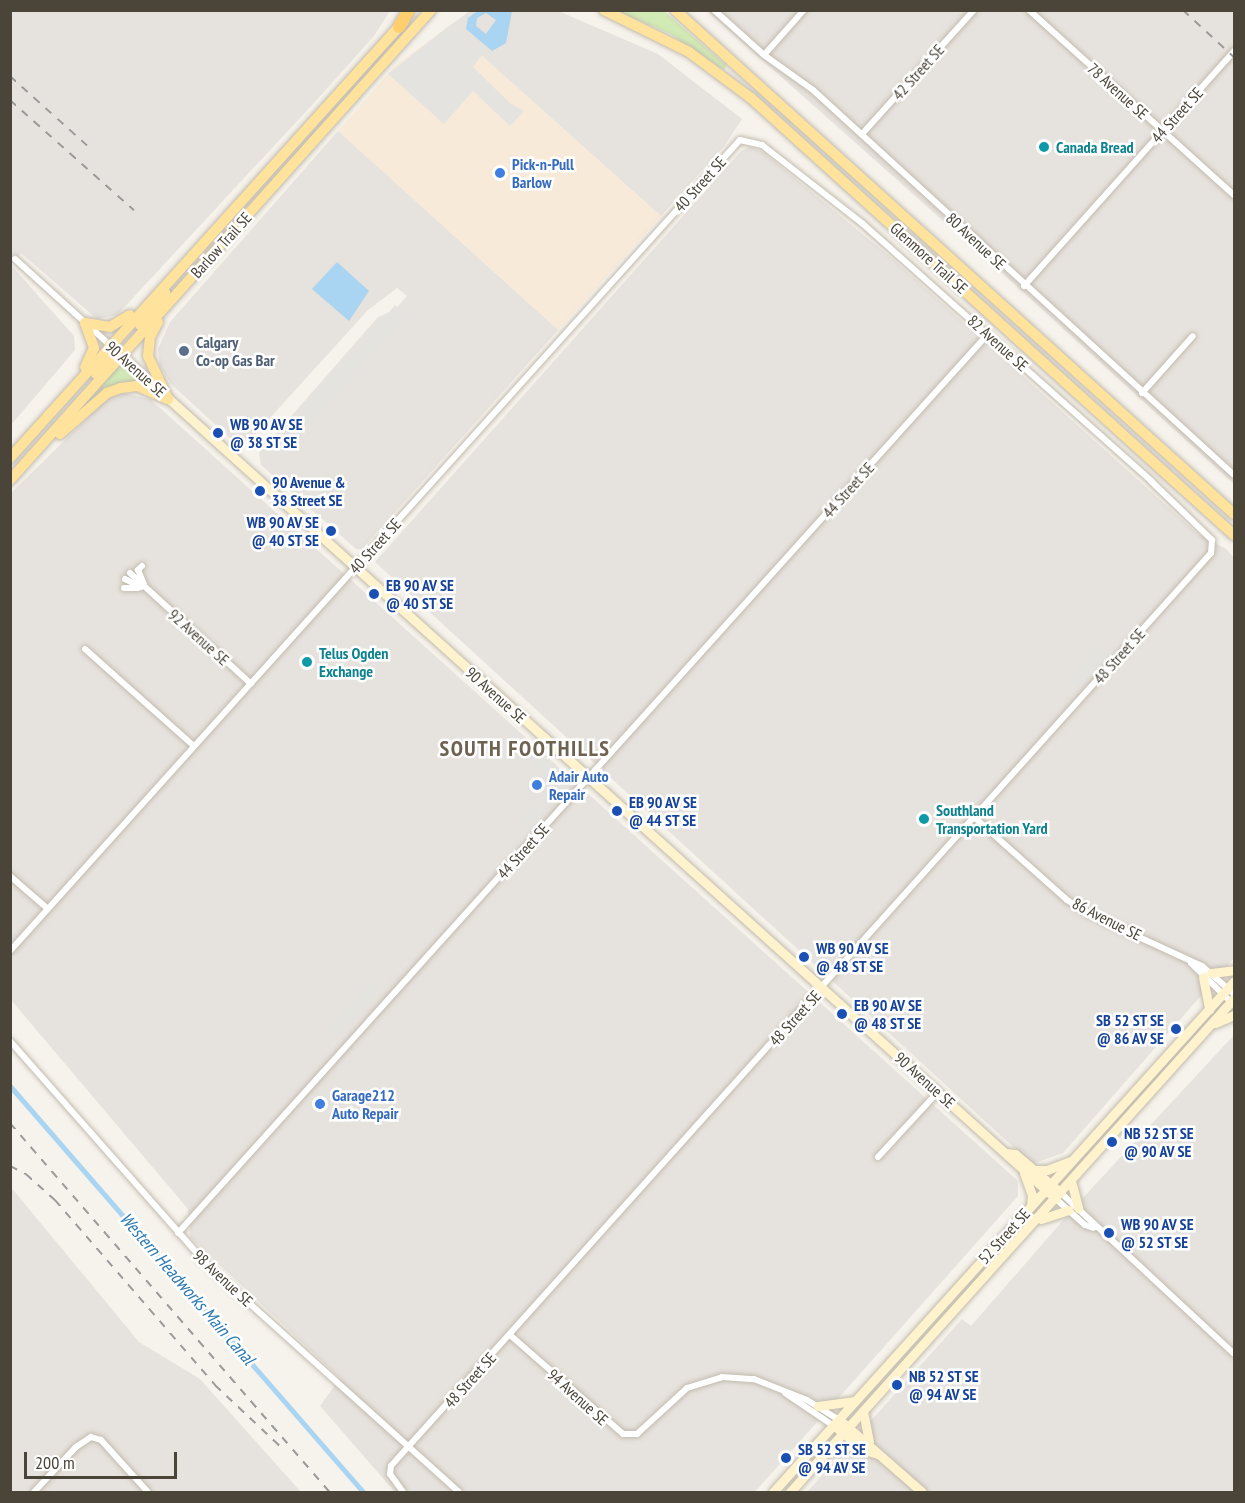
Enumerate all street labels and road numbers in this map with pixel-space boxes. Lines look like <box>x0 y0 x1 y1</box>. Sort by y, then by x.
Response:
street label: 42 Street SE <box>888 40 948 104</box>
street label: 78 Avenue SE <box>1084 59 1152 123</box>
street label: 44 Street SE <box>1147 83 1207 147</box>
street label: 40 Street SE <box>670 152 730 216</box>
street label: Barlow Trail SE <box>186 208 256 282</box>
street label: 80 Avenue SE <box>942 208 1010 274</box>
street label: Glenmore Trail SE <box>886 218 972 298</box>
street label: 82 Avenue SE <box>964 311 1032 375</box>
street label: 90 Avenue SE <box>102 337 170 401</box>
street label: 44 Street SE <box>818 458 878 522</box>
street label: 40 Street SE <box>345 514 405 578</box>
street label: 92 Avenue SE <box>165 605 233 669</box>
street label: 48 Street SE <box>1089 624 1149 688</box>
street label: 90 Avenue SE <box>462 663 530 727</box>
street label: 44 Street SE <box>493 819 553 883</box>
street label: 86 Avenue SE <box>1069 893 1145 945</box>
street label: 48 Street SE <box>765 986 825 1050</box>
street label: 90 Avenue SE <box>891 1048 959 1112</box>
street label: 52 Street SE <box>974 1204 1034 1268</box>
street label: 98 Avenue SE <box>189 1245 257 1311</box>
street label: 48 Street SE <box>440 1348 500 1412</box>
street label: 94 Avenue SE <box>544 1365 612 1429</box>

